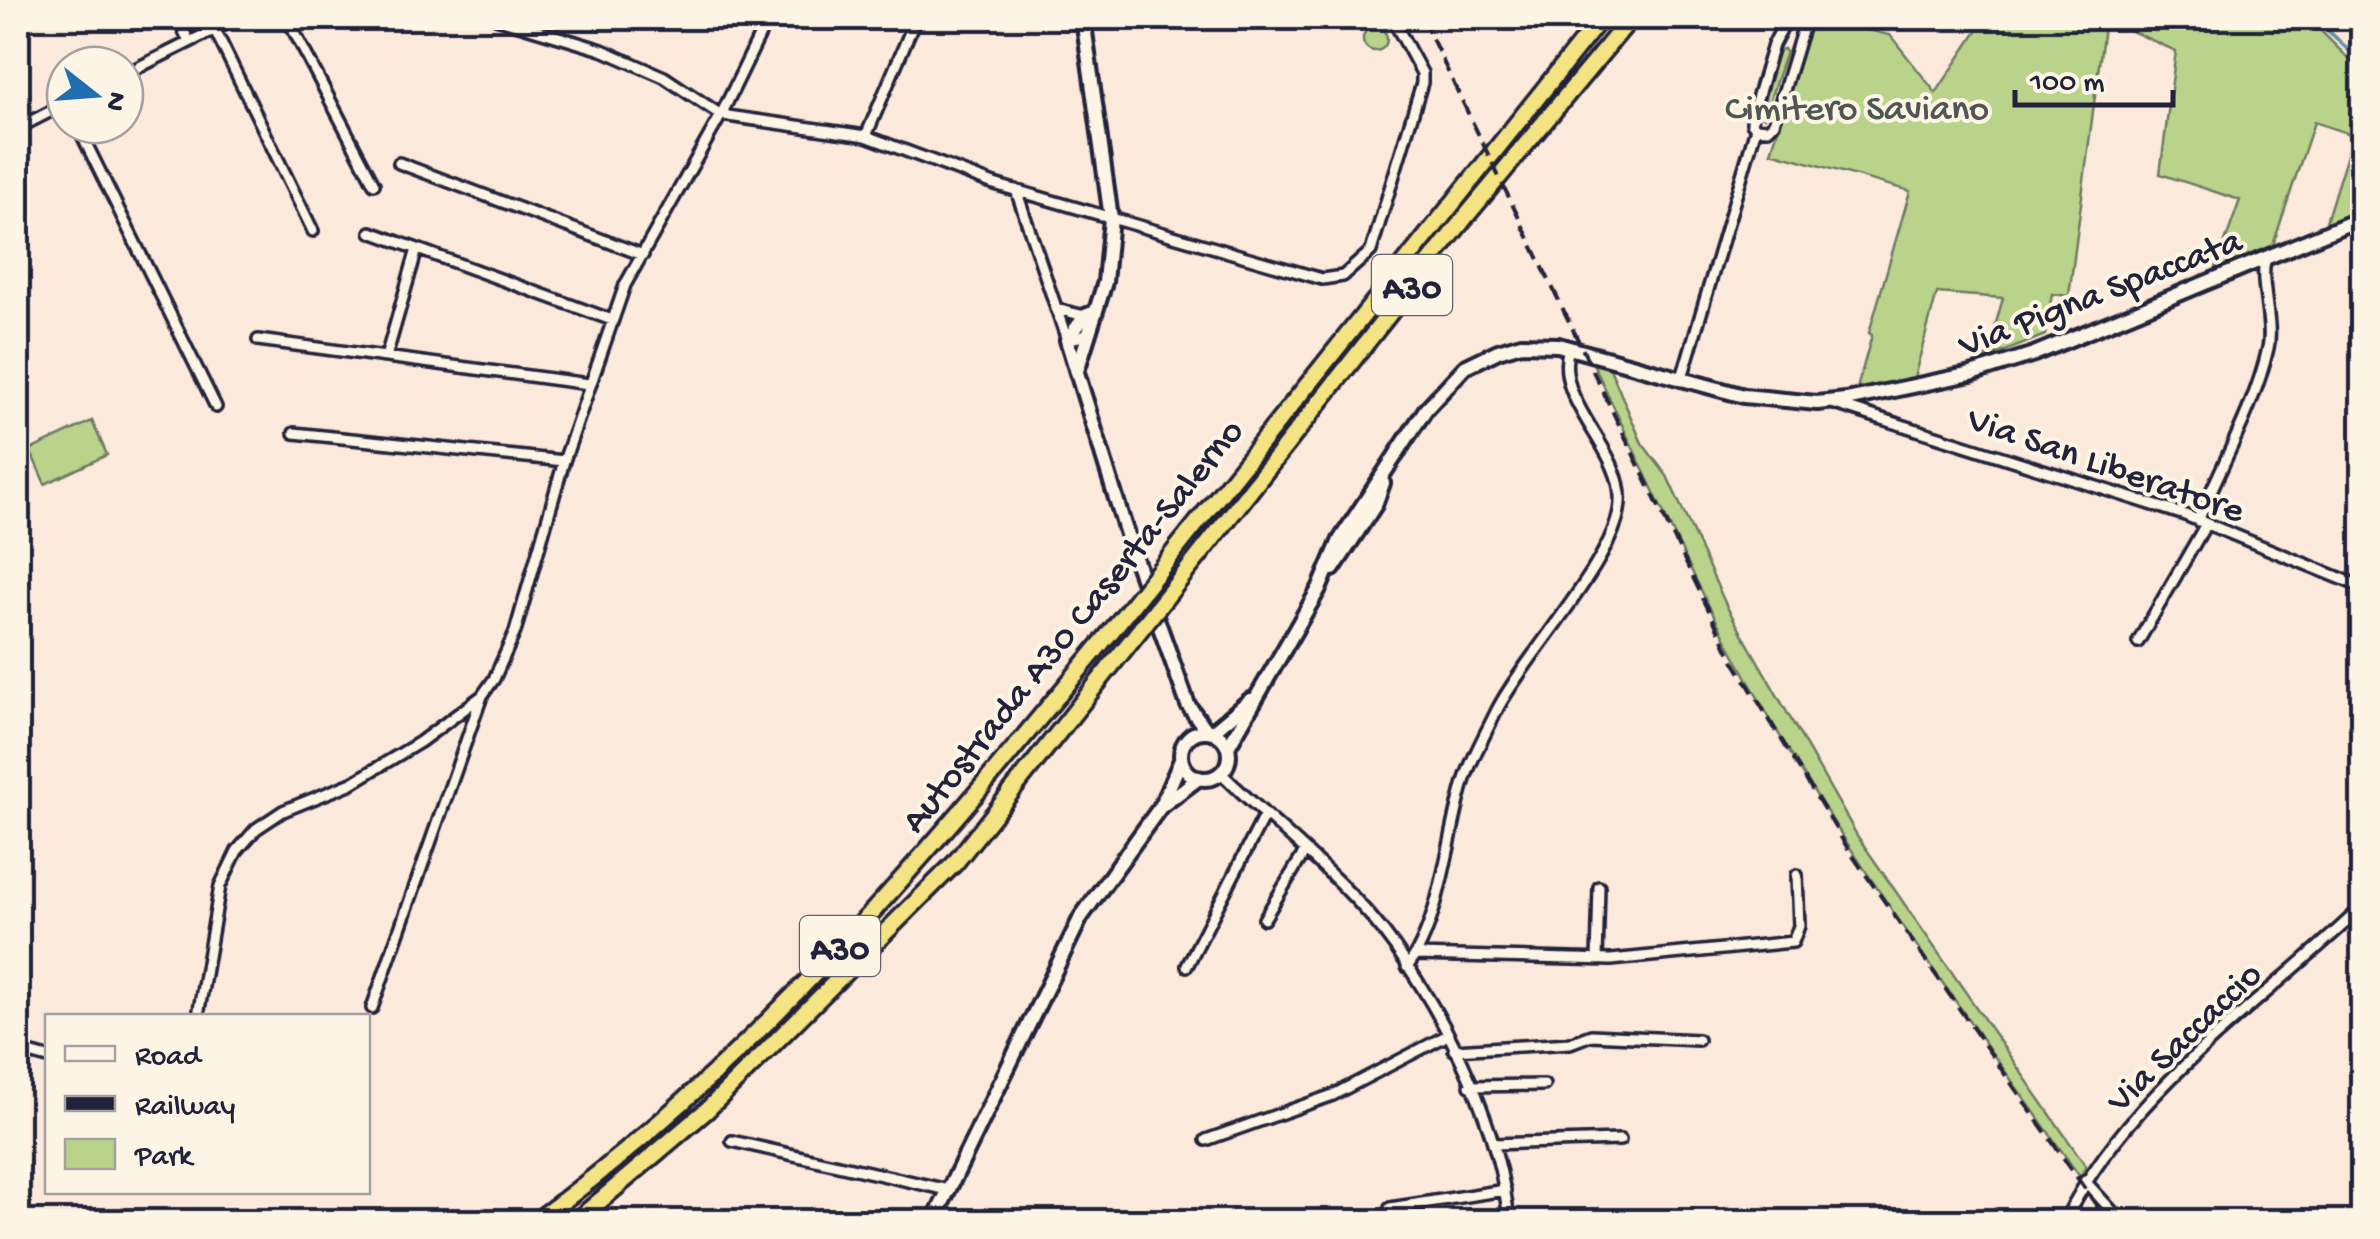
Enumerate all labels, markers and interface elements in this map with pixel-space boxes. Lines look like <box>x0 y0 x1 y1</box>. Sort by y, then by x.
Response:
north arrow <box>45 45 145 145</box>
scale bar <box>2015 45 2172 107</box>
text: 100 m <box>2029 67 2105 102</box>
text: N <box>96 87 133 115</box>
park label: Cimitero Saviano <box>1725 89 1989 133</box>
street label: Via Pigna Spaccata <box>1953 221 2251 370</box>
road number: A30 <box>1372 255 1452 315</box>
street label: Via San Liberatore <box>1960 399 2250 536</box>
street label: Autostrada A30 Caserta-Salerno <box>894 412 1255 844</box>
road number: A30 <box>800 916 880 976</box>
street label: Via Saccaccio <box>2099 954 2273 1125</box>
legend <box>45 1014 370 1194</box>
text: Road <box>135 1041 203 1076</box>
text: Railway <box>135 1091 235 1126</box>
text: Park <box>134 1141 195 1176</box>

